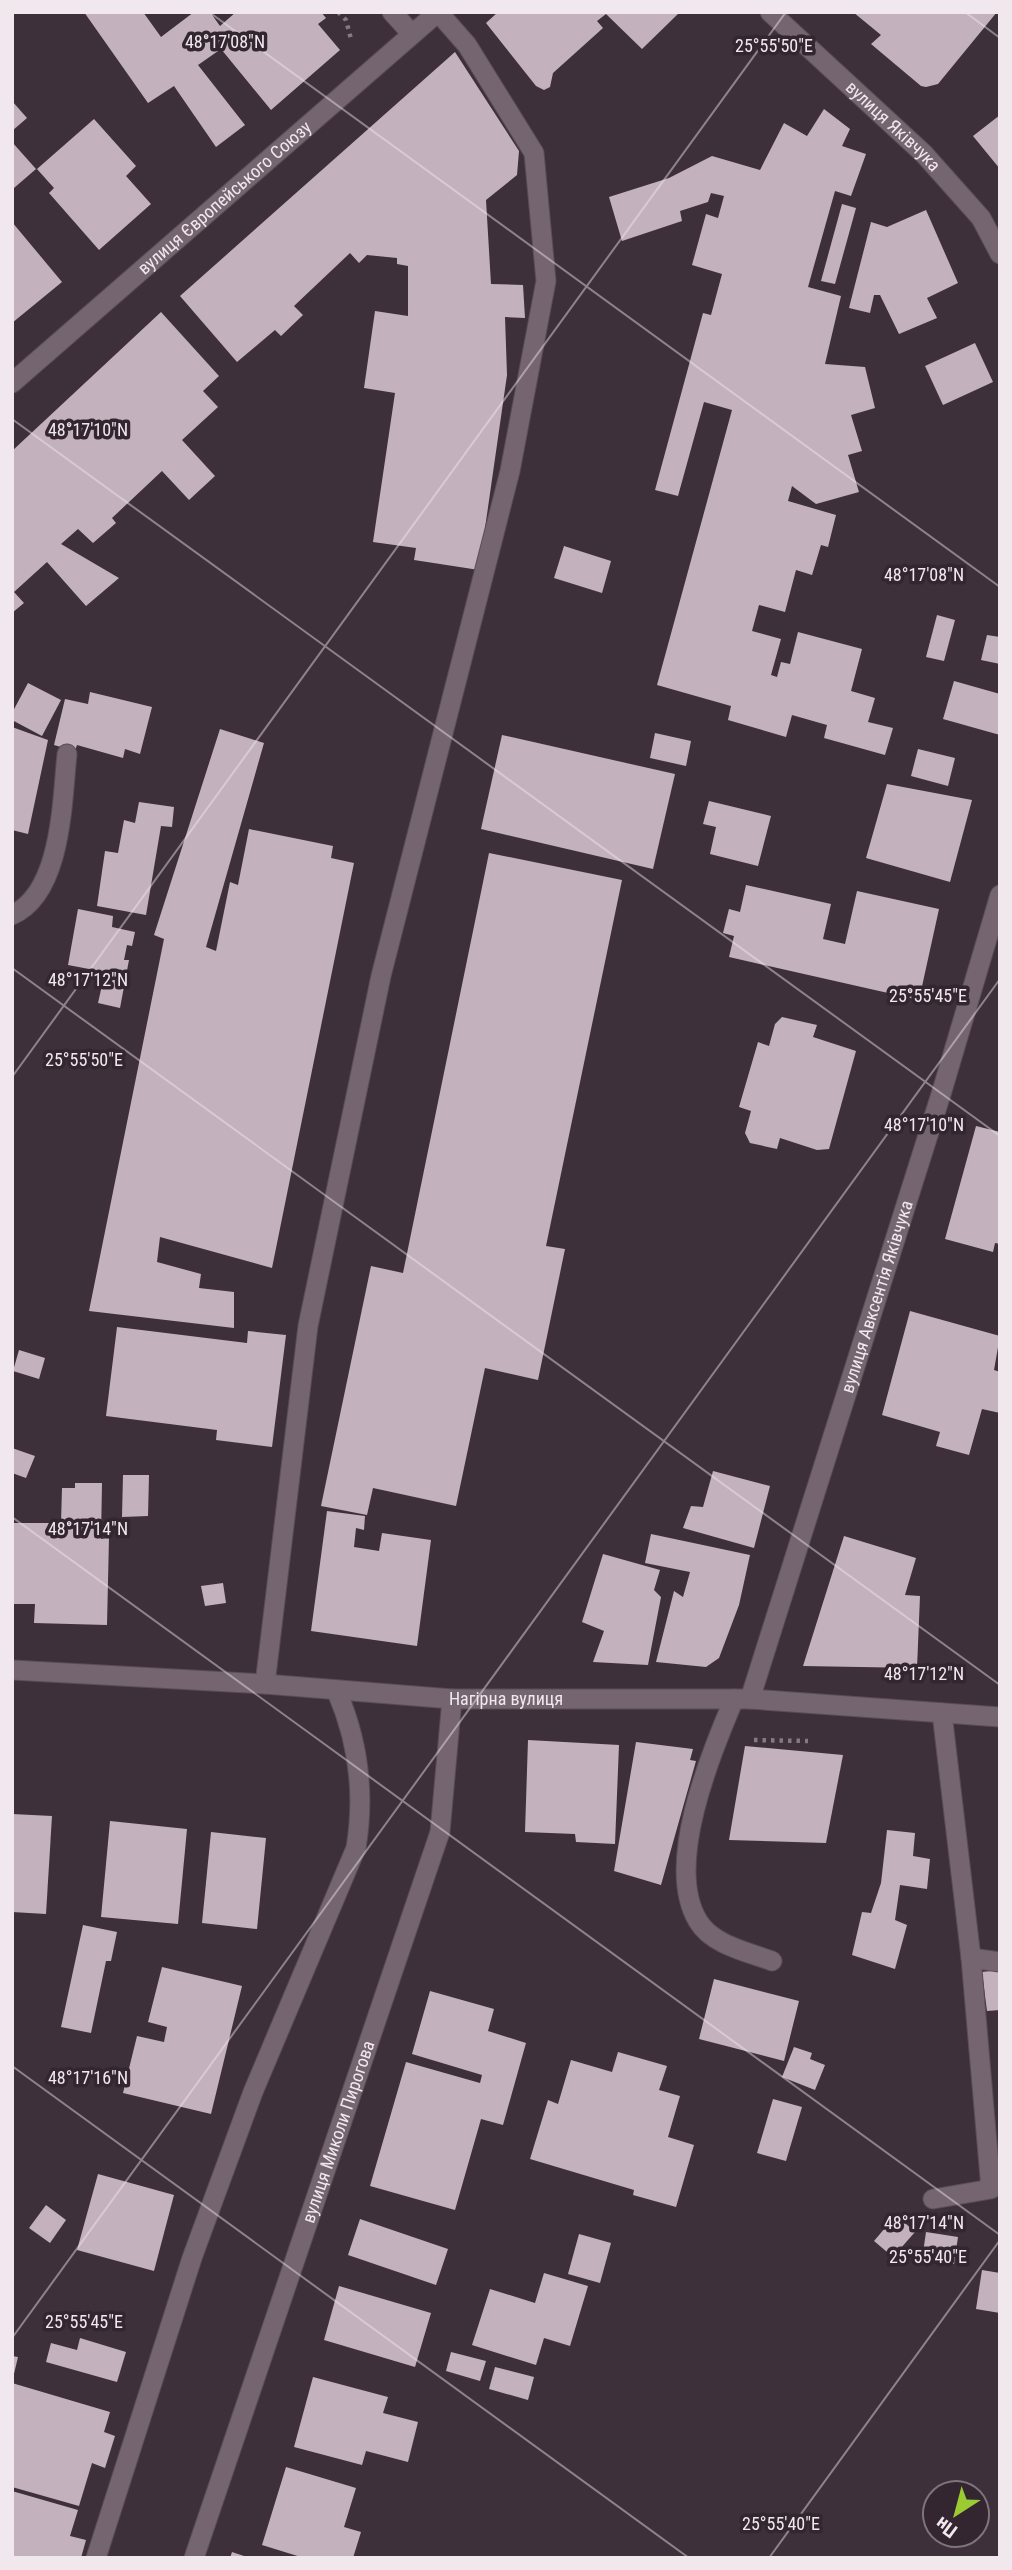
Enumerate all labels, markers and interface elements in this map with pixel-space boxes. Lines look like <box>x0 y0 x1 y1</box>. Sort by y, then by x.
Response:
text: 48°17'08"N <box>185 31 265 52</box>
text: 25°55'50"E <box>735 35 813 56</box>
street label: вулиця Яківчука <box>842 76 945 175</box>
street label: вулиця Європейського Союзу <box>133 116 316 279</box>
text: 48°17'10"N <box>48 419 128 440</box>
text: 48°17'08"N <box>884 564 964 585</box>
text: 48°17'12"N <box>48 969 128 990</box>
text: 25°55'45"E <box>889 985 967 1006</box>
text: 25°55'50"E <box>45 1049 123 1070</box>
text: 48°17'10"N <box>884 1114 964 1135</box>
street label: вулиця Авксентія Яківчука <box>836 1198 917 1395</box>
text: 48°17'14"N <box>48 1518 128 1539</box>
text: 48°17'12"N <box>884 1663 964 1684</box>
street label: Нагірна вулиця <box>449 1688 563 1709</box>
street label: вулиця Миколи Пирогова <box>297 2038 379 2225</box>
text: 48°17'16"N <box>48 2067 128 2088</box>
text: 48°17'14"N <box>884 2212 964 2233</box>
text: 25°55'40"E <box>889 2246 967 2267</box>
text: 25°55'45"E <box>45 2311 123 2332</box>
north arrow <box>921 2479 991 2549</box>
text: Пн <box>931 2512 962 2543</box>
text: 25°55'40"E <box>742 2513 820 2534</box>

